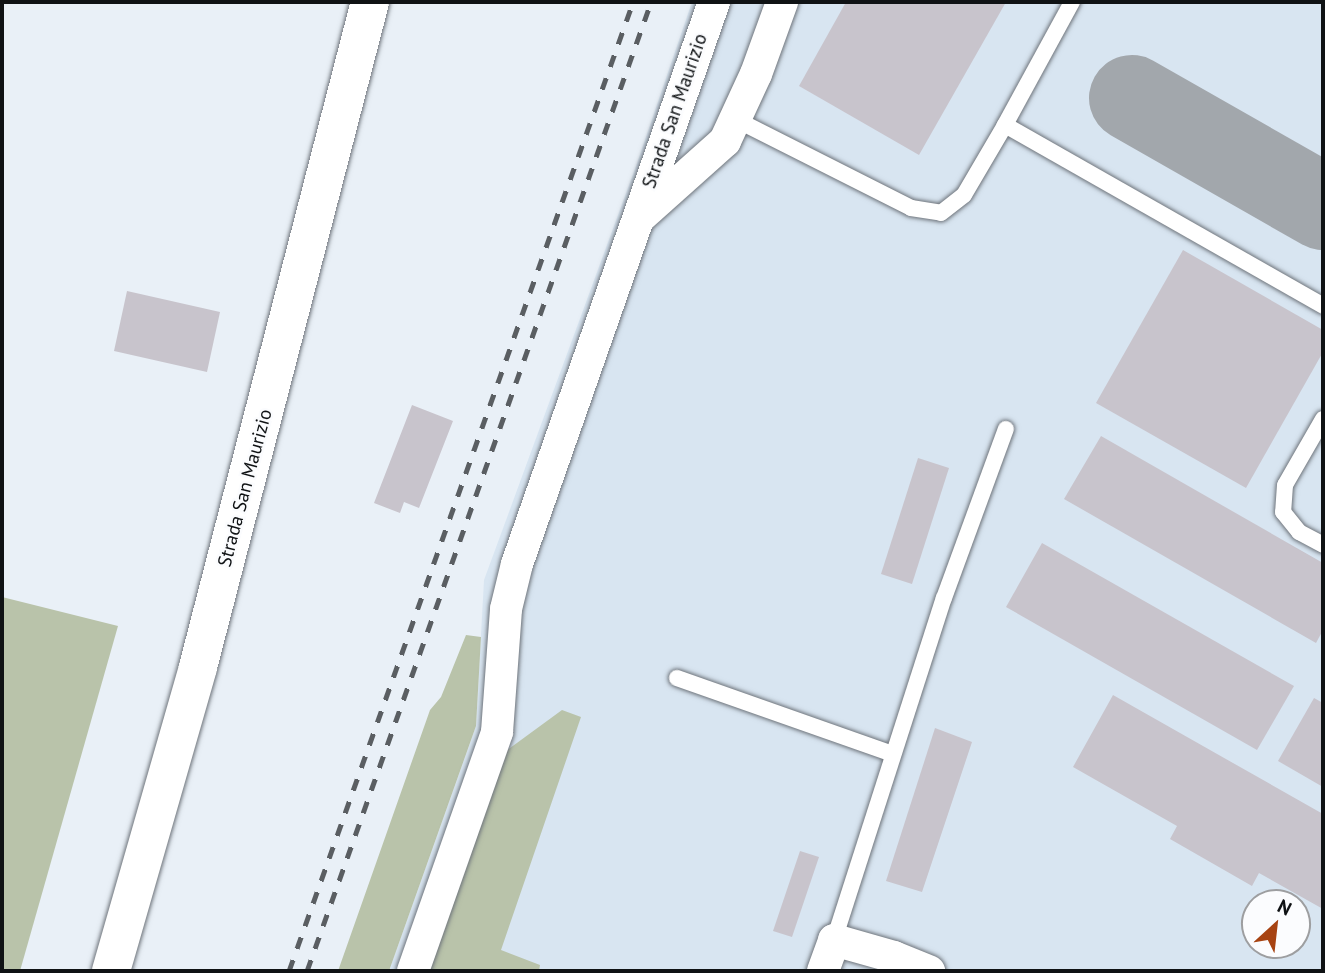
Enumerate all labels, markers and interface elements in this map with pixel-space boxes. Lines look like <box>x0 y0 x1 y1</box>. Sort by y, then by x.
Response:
street label: Strada San Maurizio <box>638 31 712 191</box>
street label: Strada San Maurizio <box>213 407 277 569</box>
north arrow <box>1241 889 1311 959</box>
text: N <box>1274 894 1296 921</box>

